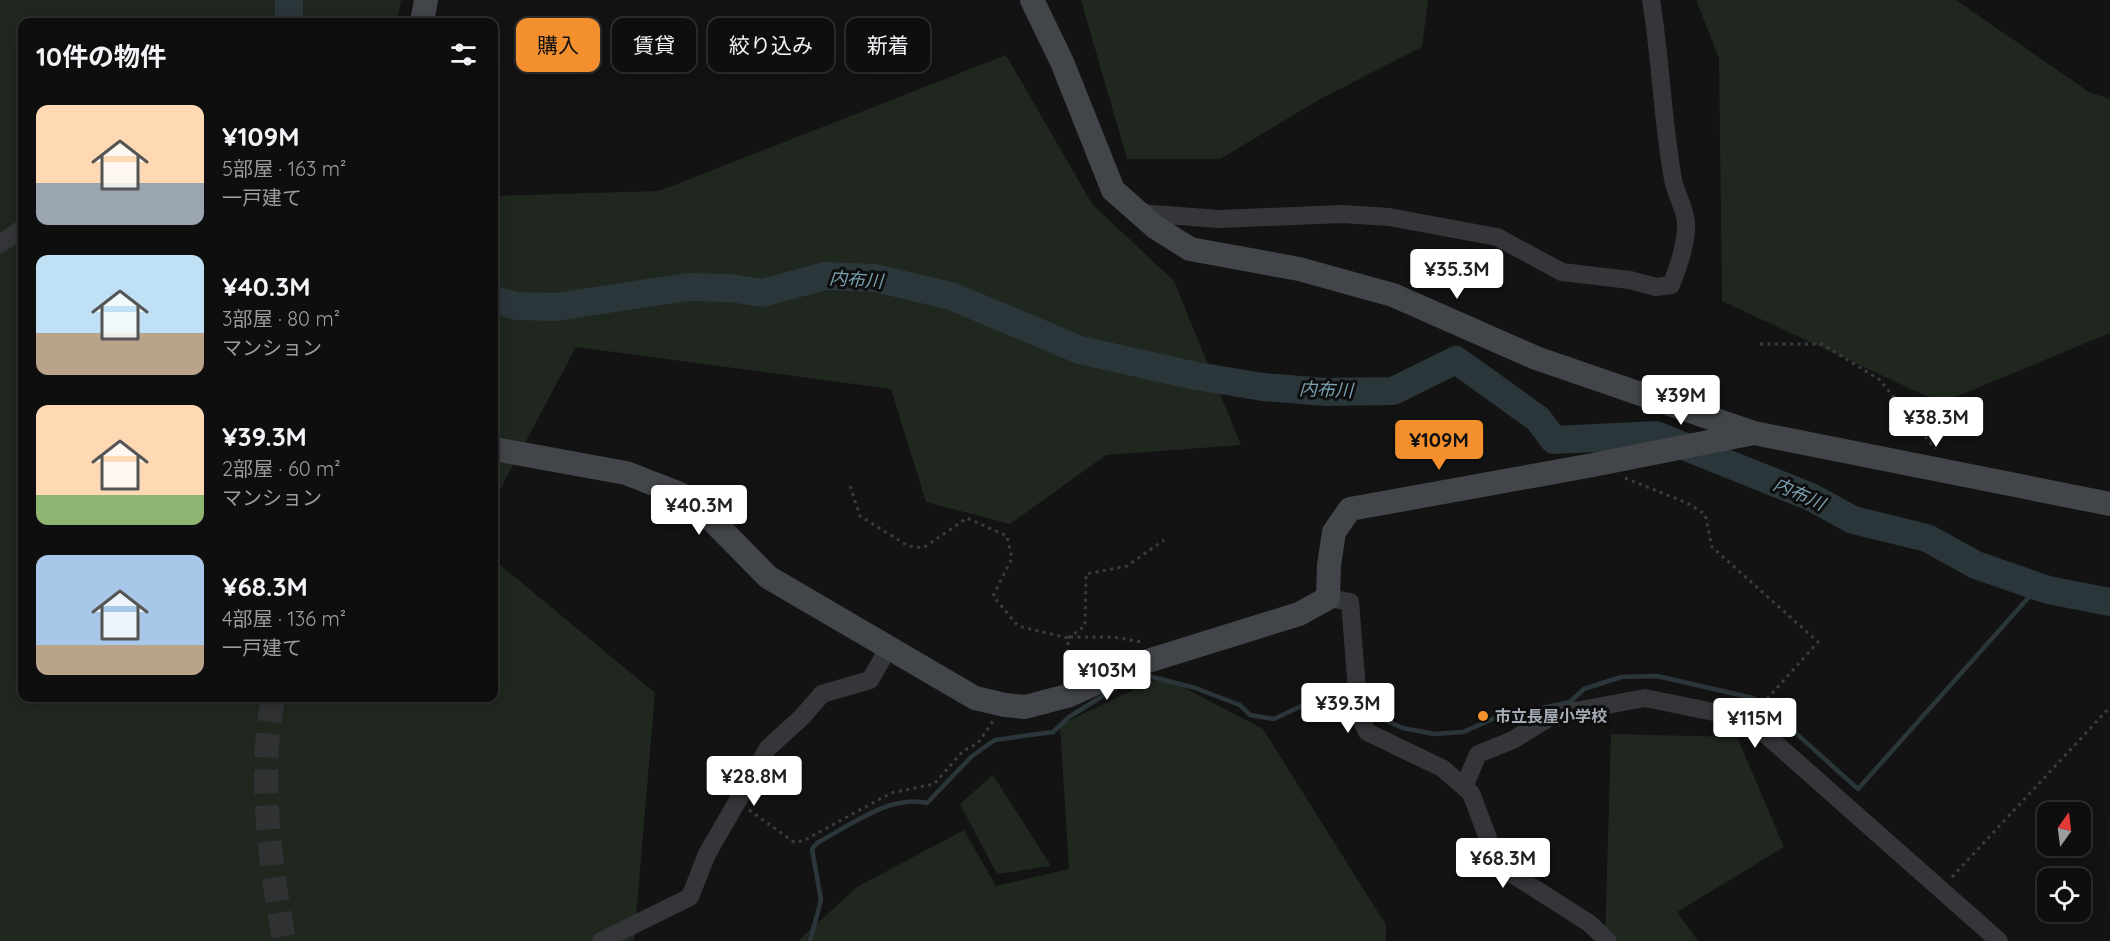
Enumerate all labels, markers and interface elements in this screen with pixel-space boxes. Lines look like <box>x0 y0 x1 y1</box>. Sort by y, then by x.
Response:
chip: 購入 <box>516 18 600 72</box>
chip: 賃貸 <box>612 18 696 72</box>
chip: 絞り込み <box>708 18 834 72</box>
chip: 新着 <box>846 18 930 72</box>
icon: filters <box>447 38 480 71</box>
text: 10件の物件 <box>36 40 166 73</box>
text: ¥109M <box>222 120 300 153</box>
icon: home <box>84 129 156 201</box>
text: 5部屋 · 163 m² <box>222 156 346 181</box>
text: 一戸建て <box>222 185 302 210</box>
pin: ¥35.3M <box>1408 249 1506 300</box>
text: ¥35.3M <box>1424 256 1490 281</box>
water label: 内布川 <box>828 266 886 293</box>
text: ¥40.3M <box>222 270 310 303</box>
icon: home <box>84 279 156 351</box>
text: 3部屋 · 80 m² <box>222 306 340 331</box>
text: マンション <box>222 335 322 360</box>
pin: ¥39M <box>1645 375 1717 426</box>
water label: 内布川 <box>1299 377 1355 402</box>
text: ¥39M <box>1656 382 1706 407</box>
pin: ¥38.3M <box>1887 397 1985 448</box>
text: ¥38.3M <box>1903 404 1969 429</box>
text: ¥39.3M <box>222 420 307 453</box>
pin: ¥109M <box>1397 420 1481 471</box>
text: ¥109M <box>1409 427 1469 452</box>
icon: home <box>84 429 156 501</box>
text: 2部屋 · 60 m² <box>222 456 341 481</box>
water label: 内布川 <box>1770 472 1830 516</box>
text: マンション <box>222 485 322 510</box>
pin: ¥40.3M <box>650 485 748 536</box>
text: ¥40.3M <box>665 492 733 517</box>
text: ¥68.3M <box>222 570 308 603</box>
icon: home <box>84 579 156 651</box>
text: 4部屋 · 136 m² <box>222 606 346 631</box>
text: 一戸建て <box>222 635 302 660</box>
pin: ¥103M <box>1065 650 1149 701</box>
text: ¥103M <box>1077 657 1137 682</box>
pin: ¥39.3M <box>1299 683 1397 734</box>
text: ¥39.3M <box>1315 690 1381 715</box>
pin: ¥115M <box>1713 698 1797 749</box>
text: ¥115M <box>1727 705 1783 730</box>
place label: 市立長屋小学校 <box>1495 706 1607 726</box>
marker: 市立長屋小学校 <box>1476 709 1490 723</box>
pin: ¥28.8M <box>705 756 803 807</box>
text: ¥28.8M <box>721 763 787 788</box>
north arrow <box>2037 802 2091 856</box>
map controls <box>2037 802 2091 922</box>
pin: ¥68.3M <box>1454 838 1552 889</box>
text: ¥68.3M <box>1470 845 1536 870</box>
button: locate <box>2037 868 2091 922</box>

